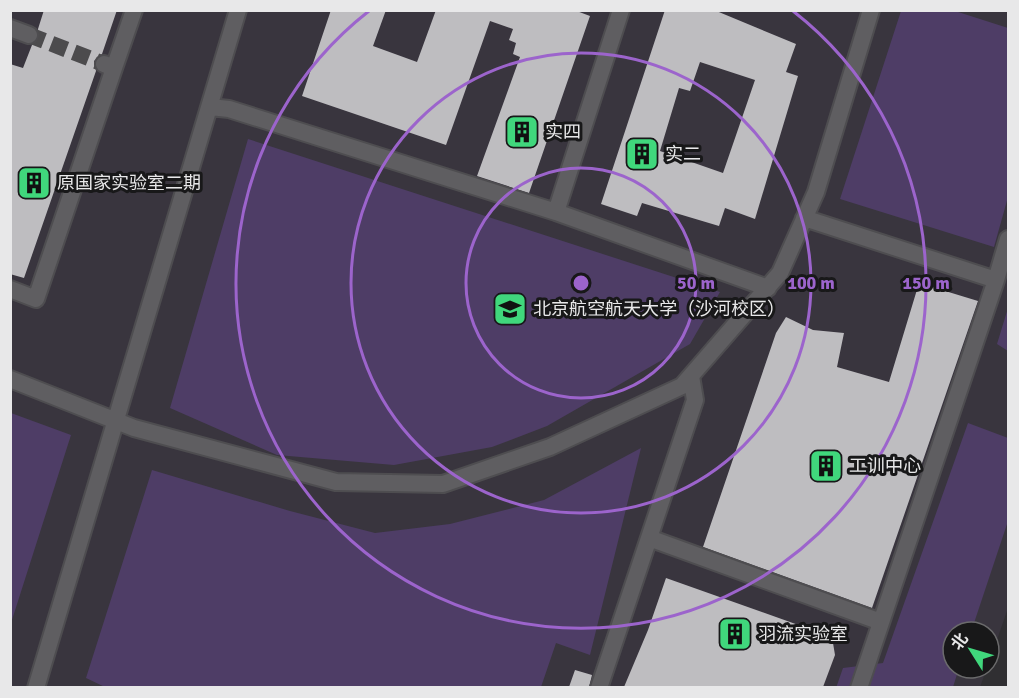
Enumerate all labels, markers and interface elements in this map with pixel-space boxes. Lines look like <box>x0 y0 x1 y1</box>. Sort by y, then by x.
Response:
building icon: 实四 <box>504 114 540 150</box>
place label: 实四 <box>545 121 581 143</box>
building icon: 实二 <box>624 136 660 172</box>
place label: 实二 <box>665 143 701 165</box>
building icon: 原国家实验室二期 <box>16 165 52 201</box>
place label: 原国家实验室二期 <box>57 172 201 194</box>
text: 50 m <box>677 272 715 294</box>
text: 100 m <box>787 272 835 294</box>
text: 150 m <box>902 272 950 294</box>
centre of rings <box>571 273 591 293</box>
school or university icon: 北京航空航天大学（沙河校区） <box>492 291 528 327</box>
place label: 北京航空航天大学（沙河校区） <box>533 298 785 320</box>
building icon: 工训中心 <box>808 448 844 484</box>
place label: 工训中心 <box>849 455 921 477</box>
building icon: 羽流实验室 <box>717 616 753 652</box>
north arrow <box>941 620 1001 680</box>
place label: 羽流实验室 <box>758 623 848 645</box>
text: 北 <box>947 629 973 654</box>

